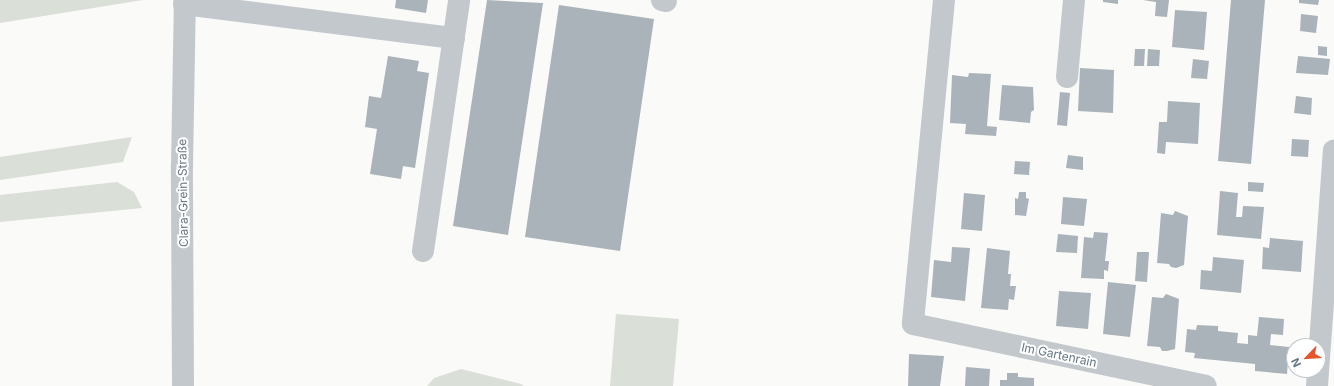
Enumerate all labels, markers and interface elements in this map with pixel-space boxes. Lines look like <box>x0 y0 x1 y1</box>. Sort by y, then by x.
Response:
street label: Clara-Grein-Straße <box>175 139 191 247</box>
north arrow <box>1286 338 1326 378</box>
street label: Im Gartenrain <box>1020 340 1098 370</box>
text: N <box>1288 356 1304 369</box>

